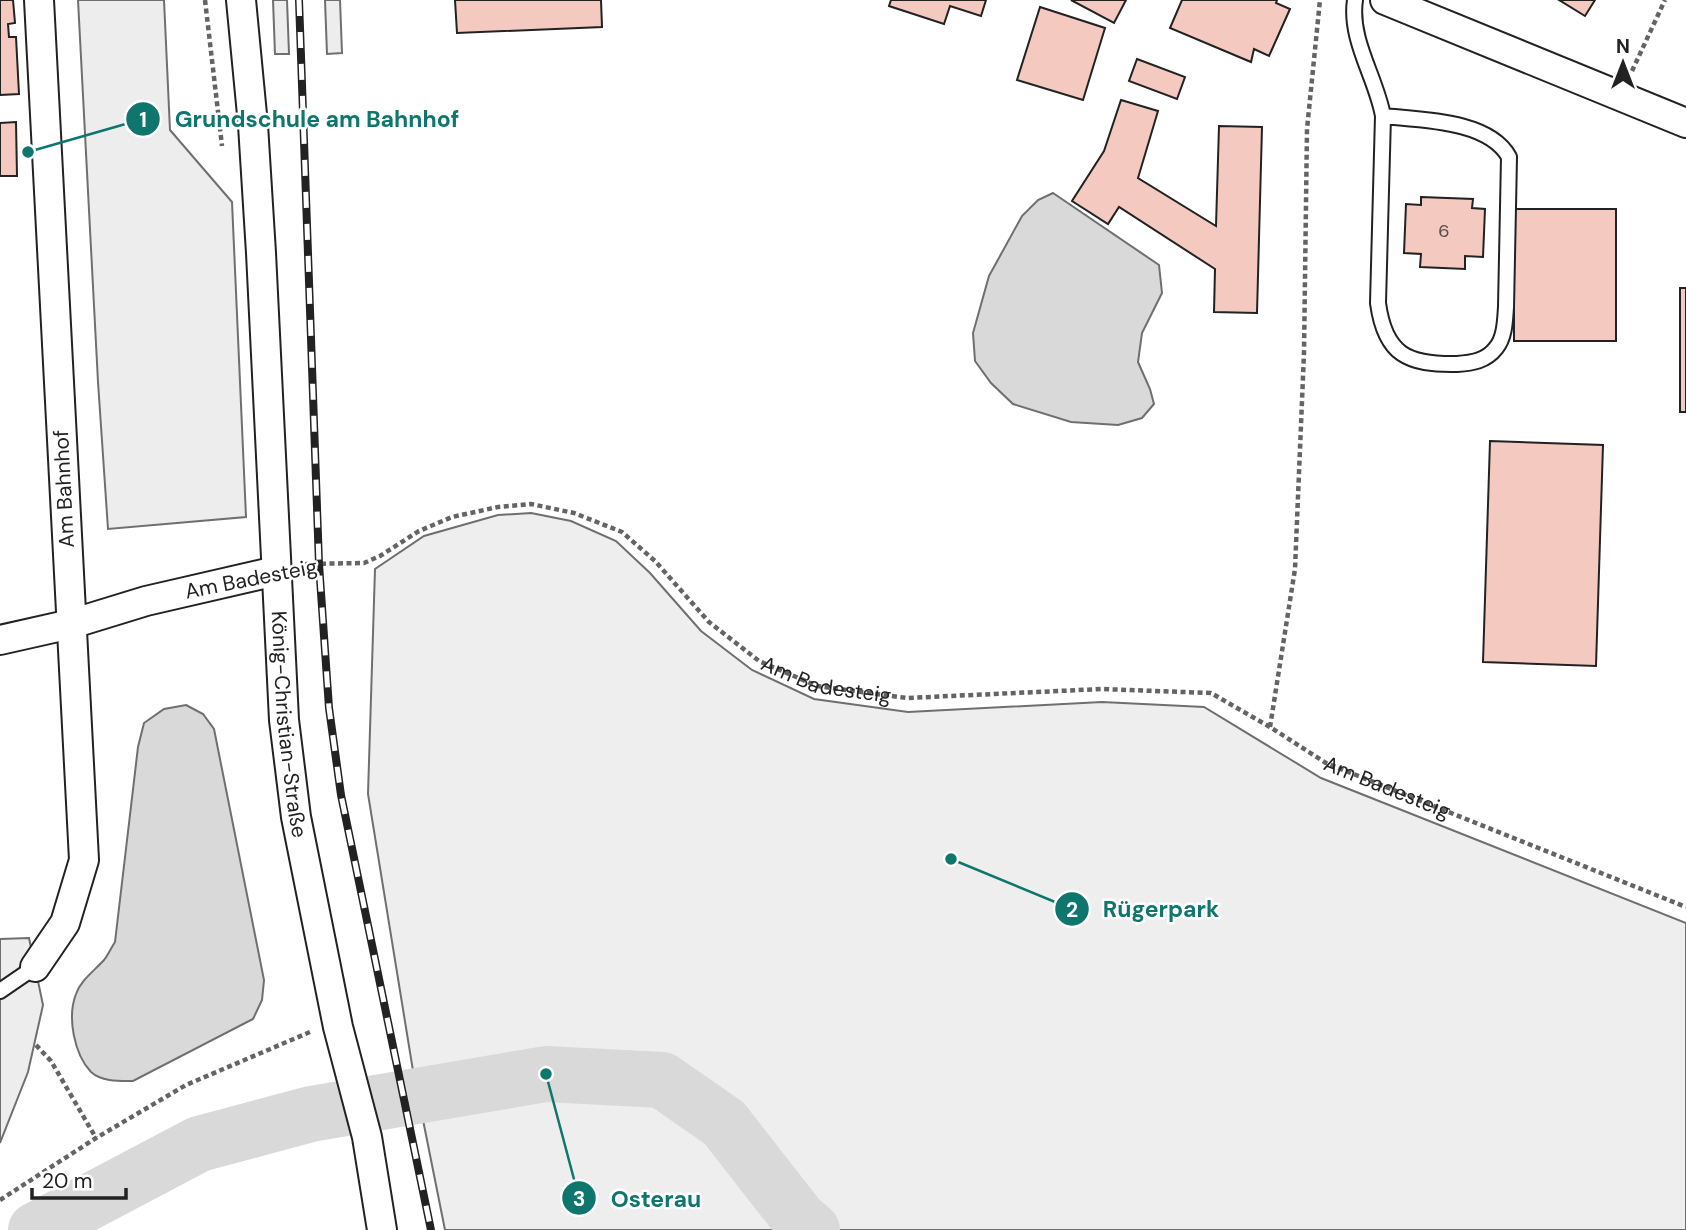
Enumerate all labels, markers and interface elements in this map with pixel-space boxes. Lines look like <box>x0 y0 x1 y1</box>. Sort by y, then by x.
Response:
north arrow <box>1588 28 1658 98</box>
text: N <box>1616 34 1630 59</box>
callout: Grundschule am Bahnhof <box>125 97 473 141</box>
text: Grundschule am Bahnhof <box>175 104 459 134</box>
text: 1 <box>139 106 147 134</box>
house number: 6 <box>1438 219 1450 243</box>
street label: Am Bahnhof <box>47 429 81 549</box>
street label: Am Badesteig <box>182 552 320 606</box>
street label: König-Christian-Straße <box>265 610 314 840</box>
street label: Am Badesteig <box>757 650 893 710</box>
street label: Am Badesteig <box>1320 750 1455 825</box>
callout: Rügerpark <box>1054 887 1234 931</box>
text: Rügerpark <box>1103 894 1219 924</box>
text: 2 <box>1066 896 1078 924</box>
scale bar <box>32 1156 126 1200</box>
text: 20 m <box>42 1167 93 1195</box>
callout: Osterau <box>562 1176 715 1220</box>
text: Osterau <box>611 1184 701 1214</box>
text: 3 <box>573 1185 585 1213</box>

